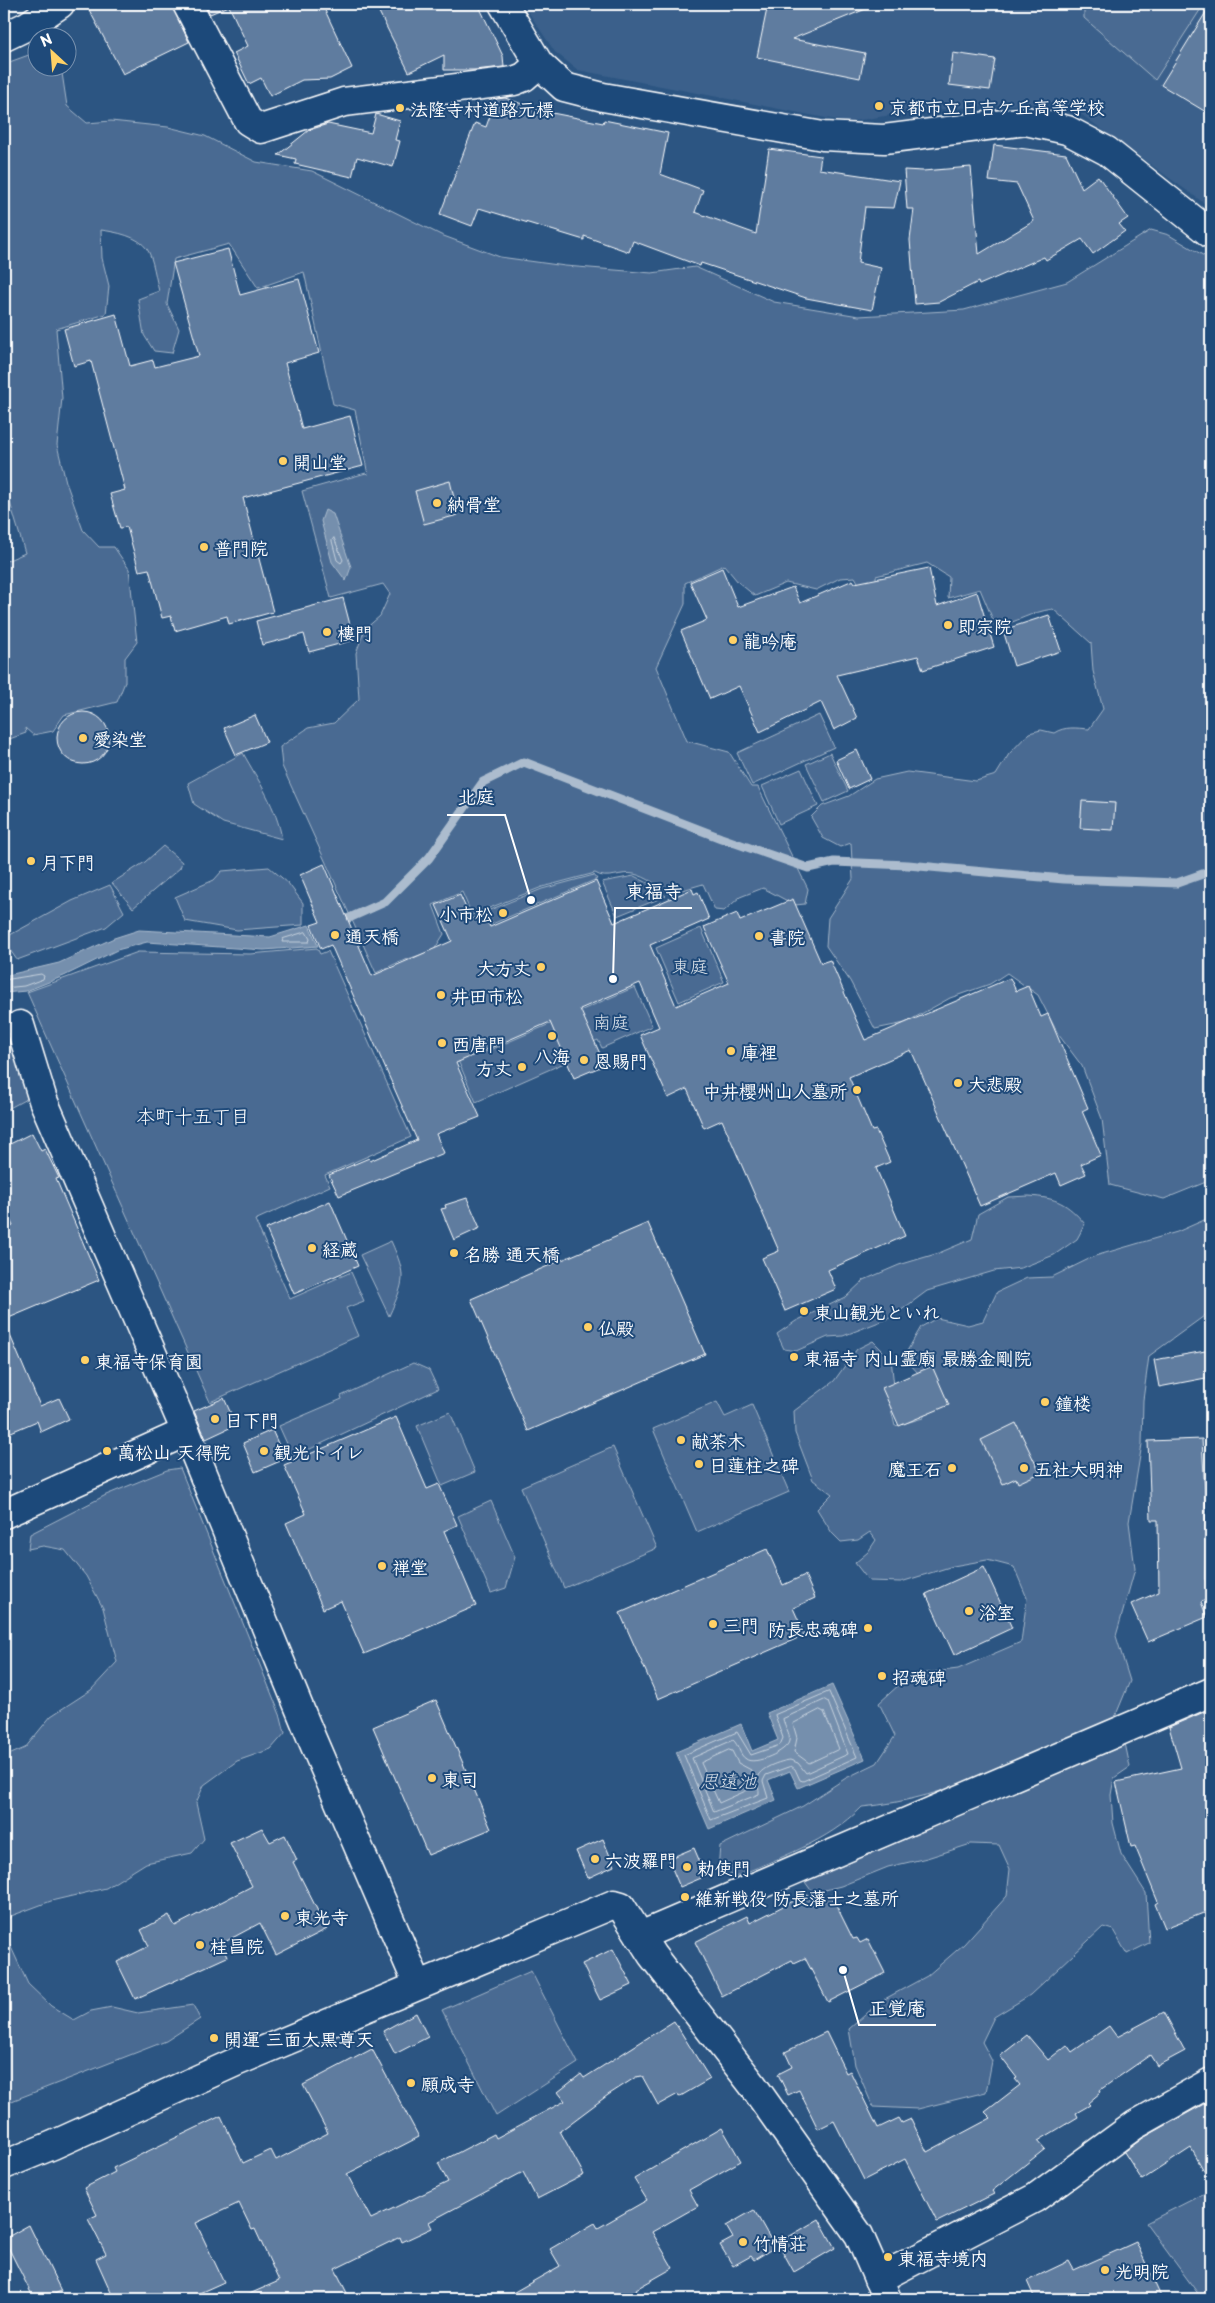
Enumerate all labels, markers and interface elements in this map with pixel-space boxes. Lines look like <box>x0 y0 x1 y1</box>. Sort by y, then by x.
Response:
north arrow <box>28 28 78 78</box>
text: N <box>36 28 56 52</box>
place label: 京都市立日吉ケ丘高等学校 <box>889 93 1105 120</box>
place label: 法隆寺村道路元標 <box>410 95 554 122</box>
marker: 京都市立日吉ケ丘高等学校 <box>873 100 885 112</box>
marker: 法隆寺村道路元標 <box>394 102 406 114</box>
place label: 開山堂 <box>293 448 347 475</box>
marker: 開山堂 <box>277 455 289 467</box>
place label: 納骨堂 <box>447 490 501 517</box>
marker: 納骨堂 <box>431 497 443 509</box>
place label: 普門院 <box>214 534 268 561</box>
marker: 普門院 <box>198 541 210 553</box>
place label: 即宗院 <box>958 612 1012 639</box>
place label: 樓門 <box>337 619 373 646</box>
marker: 即宗院 <box>942 619 954 631</box>
marker: 樓門 <box>321 626 333 638</box>
place label: 龍吟庵 <box>743 627 797 654</box>
marker: 龍吟庵 <box>727 634 739 646</box>
place label: 愛染堂 <box>93 725 147 752</box>
marker: 愛染堂 <box>77 732 89 744</box>
callout: 北庭 <box>447 781 505 815</box>
text: 北庭 <box>457 782 495 810</box>
place label: 月下門 <box>41 848 95 875</box>
marker: 月下門 <box>25 855 37 867</box>
callout: 東福寺 <box>615 874 692 908</box>
text: 東福寺 <box>625 876 683 904</box>
place label: 小市松 <box>439 900 493 927</box>
marker: 小市松 <box>497 907 509 919</box>
place label: 通天橋 <box>345 922 399 949</box>
place label: 書院 <box>769 923 805 950</box>
marker: 通天橋 <box>329 929 341 941</box>
marker: 書院 <box>753 930 765 942</box>
park label: 東庭 <box>672 952 708 979</box>
place label: 大方丈 <box>477 954 531 981</box>
marker: 大方丈 <box>535 961 547 973</box>
place label: 井田市松 <box>451 982 523 1009</box>
marker: 井田市松 <box>435 989 447 1001</box>
park label: 南庭 <box>593 1008 629 1035</box>
place label: 西唐門 <box>452 1030 506 1057</box>
marker: 八海 <box>546 1030 558 1042</box>
marker: 西唐門 <box>436 1037 448 1049</box>
place label: 庫裡 <box>741 1038 777 1065</box>
place label: 八海 <box>534 1042 570 1069</box>
marker: 庫裡 <box>725 1045 737 1057</box>
place label: 恩賜門 <box>594 1047 648 1074</box>
place label: 方丈 <box>476 1054 512 1081</box>
marker: 恩賜門 <box>578 1054 590 1066</box>
marker: 方丈 <box>516 1061 528 1073</box>
place label: 大悲殿 <box>968 1070 1022 1097</box>
place label: 中井櫻州山人墓所 <box>703 1077 847 1104</box>
marker: 大悲殿 <box>952 1077 964 1089</box>
marker: 中井櫻州山人墓所 <box>851 1084 863 1096</box>
district label: 本町十五丁目 <box>136 1101 250 1129</box>
place label: 経蔵 <box>322 1235 358 1262</box>
place label: 名勝 通天橋 <box>464 1240 560 1267</box>
marker: 経蔵 <box>306 1242 318 1254</box>
marker: 名勝 通天橋 <box>448 1247 460 1259</box>
place label: 東山観光といれ <box>814 1298 940 1325</box>
marker: 東山観光といれ <box>798 1305 810 1317</box>
place label: 仏殿 <box>598 1314 634 1341</box>
marker: 仏殿 <box>582 1321 594 1333</box>
place label: 東福寺 内山霊廟 最勝金剛院 <box>804 1344 1032 1371</box>
place label: 東福寺保育園 <box>95 1347 203 1374</box>
marker: 東福寺 内山霊廟 最勝金剛院 <box>788 1351 800 1363</box>
marker: 東福寺保育園 <box>79 1354 91 1366</box>
place label: 鐘楼 <box>1055 1389 1091 1416</box>
marker: 鐘楼 <box>1039 1396 1051 1408</box>
place label: 日下門 <box>225 1406 279 1433</box>
marker: 日下門 <box>209 1413 221 1425</box>
place label: 献茶木 <box>691 1427 745 1454</box>
marker: 献茶木 <box>675 1434 687 1446</box>
place label: 萬松山 天得院 <box>117 1438 231 1465</box>
place label: 観光トイレ <box>274 1438 364 1465</box>
marker: 萬松山 天得院 <box>101 1445 113 1457</box>
marker: 観光トイレ <box>258 1445 270 1457</box>
place label: 日蓮柱之碑 <box>709 1451 799 1478</box>
place label: 魔王石 <box>888 1455 942 1482</box>
place label: 五社大明神 <box>1034 1455 1124 1482</box>
marker: 日蓮柱之碑 <box>693 1458 705 1470</box>
marker: 魔王石 <box>946 1462 958 1474</box>
marker: 五社大明神 <box>1018 1462 1030 1474</box>
place label: 禅堂 <box>392 1553 428 1580</box>
marker: 禅堂 <box>376 1560 388 1572</box>
place label: 浴室 <box>979 1598 1015 1625</box>
marker: 浴室 <box>963 1605 975 1617</box>
place label: 三門 <box>723 1611 759 1638</box>
place label: 防長忠魂碑 <box>768 1615 858 1642</box>
marker: 三門 <box>707 1618 719 1630</box>
marker: 防長忠魂碑 <box>862 1622 874 1634</box>
place label: 招魂碑 <box>892 1663 946 1690</box>
marker: 招魂碑 <box>876 1670 888 1682</box>
place label: 東司 <box>442 1765 478 1792</box>
water label: 思遠池 <box>699 1766 757 1794</box>
marker: 東司 <box>426 1772 438 1784</box>
place label: 六波羅門 <box>605 1846 677 1873</box>
marker: 六波羅門 <box>589 1853 601 1865</box>
place label: 勅使門 <box>697 1854 751 1881</box>
marker: 勅使門 <box>681 1861 693 1873</box>
place label: 維新戦役 防長藩士之墓所 <box>695 1884 899 1911</box>
marker: 維新戦役 防長藩士之墓所 <box>679 1891 691 1903</box>
place label: 東光寺 <box>295 1903 349 1930</box>
marker: 東光寺 <box>279 1910 291 1922</box>
place label: 桂昌院 <box>210 1932 264 1959</box>
marker: 桂昌院 <box>194 1939 206 1951</box>
callout: 正覚庵 <box>859 1991 936 2025</box>
text: 正覚庵 <box>868 1993 926 2021</box>
place label: 開運 三面大黒尊天 <box>224 2025 374 2052</box>
marker: 開運 三面大黒尊天 <box>208 2032 220 2044</box>
place label: 願成寺 <box>421 2070 475 2097</box>
marker: 願成寺 <box>405 2077 417 2089</box>
place label: 竹情荘 <box>753 2229 807 2256</box>
marker: 竹情荘 <box>737 2236 749 2248</box>
place label: 東福寺境内 <box>898 2244 988 2271</box>
marker: 東福寺境内 <box>882 2251 894 2263</box>
place label: 光明院 <box>1115 2257 1169 2284</box>
marker: 光明院 <box>1099 2264 1111 2276</box>

